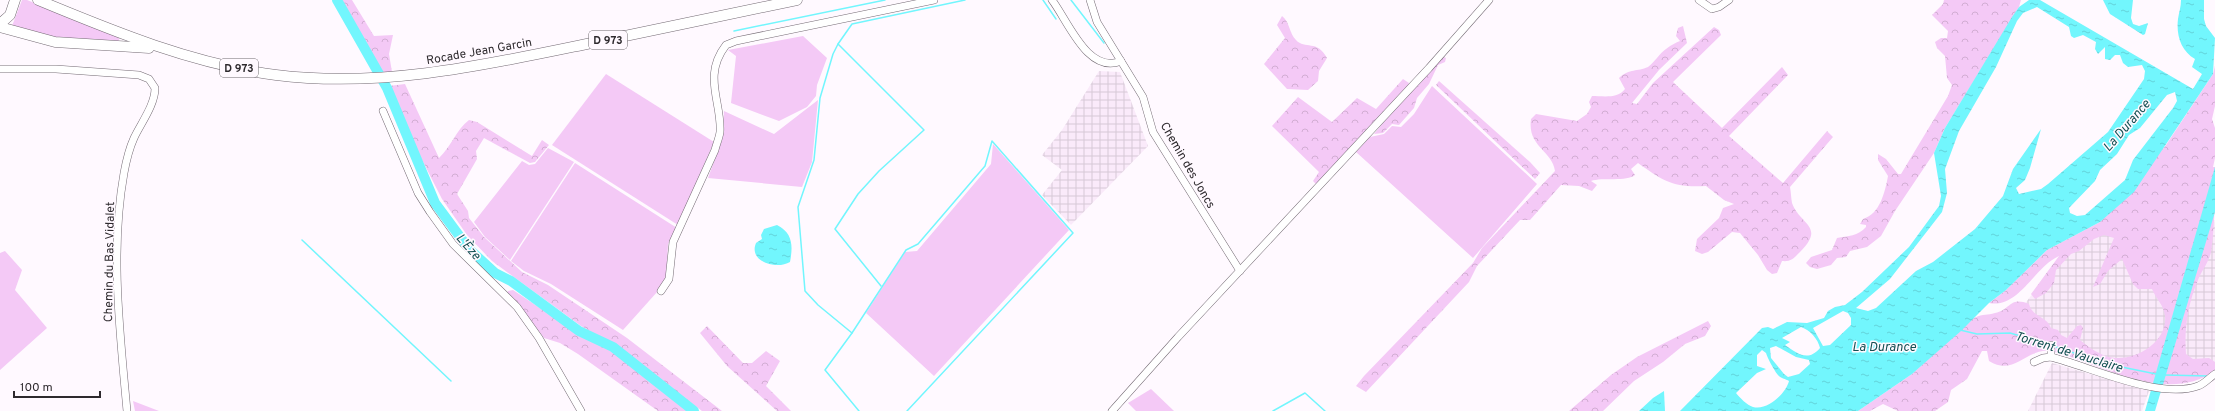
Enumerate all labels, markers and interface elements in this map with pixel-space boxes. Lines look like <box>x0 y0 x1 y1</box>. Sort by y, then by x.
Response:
road number: D 973 <box>589 31 627 49</box>
street label: Rocade Jean Garcin <box>425 35 533 69</box>
road number: D 973 <box>220 59 258 77</box>
water label: La Durance <box>2101 97 2155 156</box>
street label: Chemin des Joncs <box>1156 119 1218 212</box>
street label: Chemin du Bas Vidalet <box>101 202 119 322</box>
water label: L'Èze <box>452 229 485 264</box>
water label: Torrent de Vauclaire <box>2013 329 2124 377</box>
water label: La Durance <box>1852 340 1916 356</box>
scale bar <box>14 373 100 399</box>
text: 100 m <box>20 380 53 396</box>

